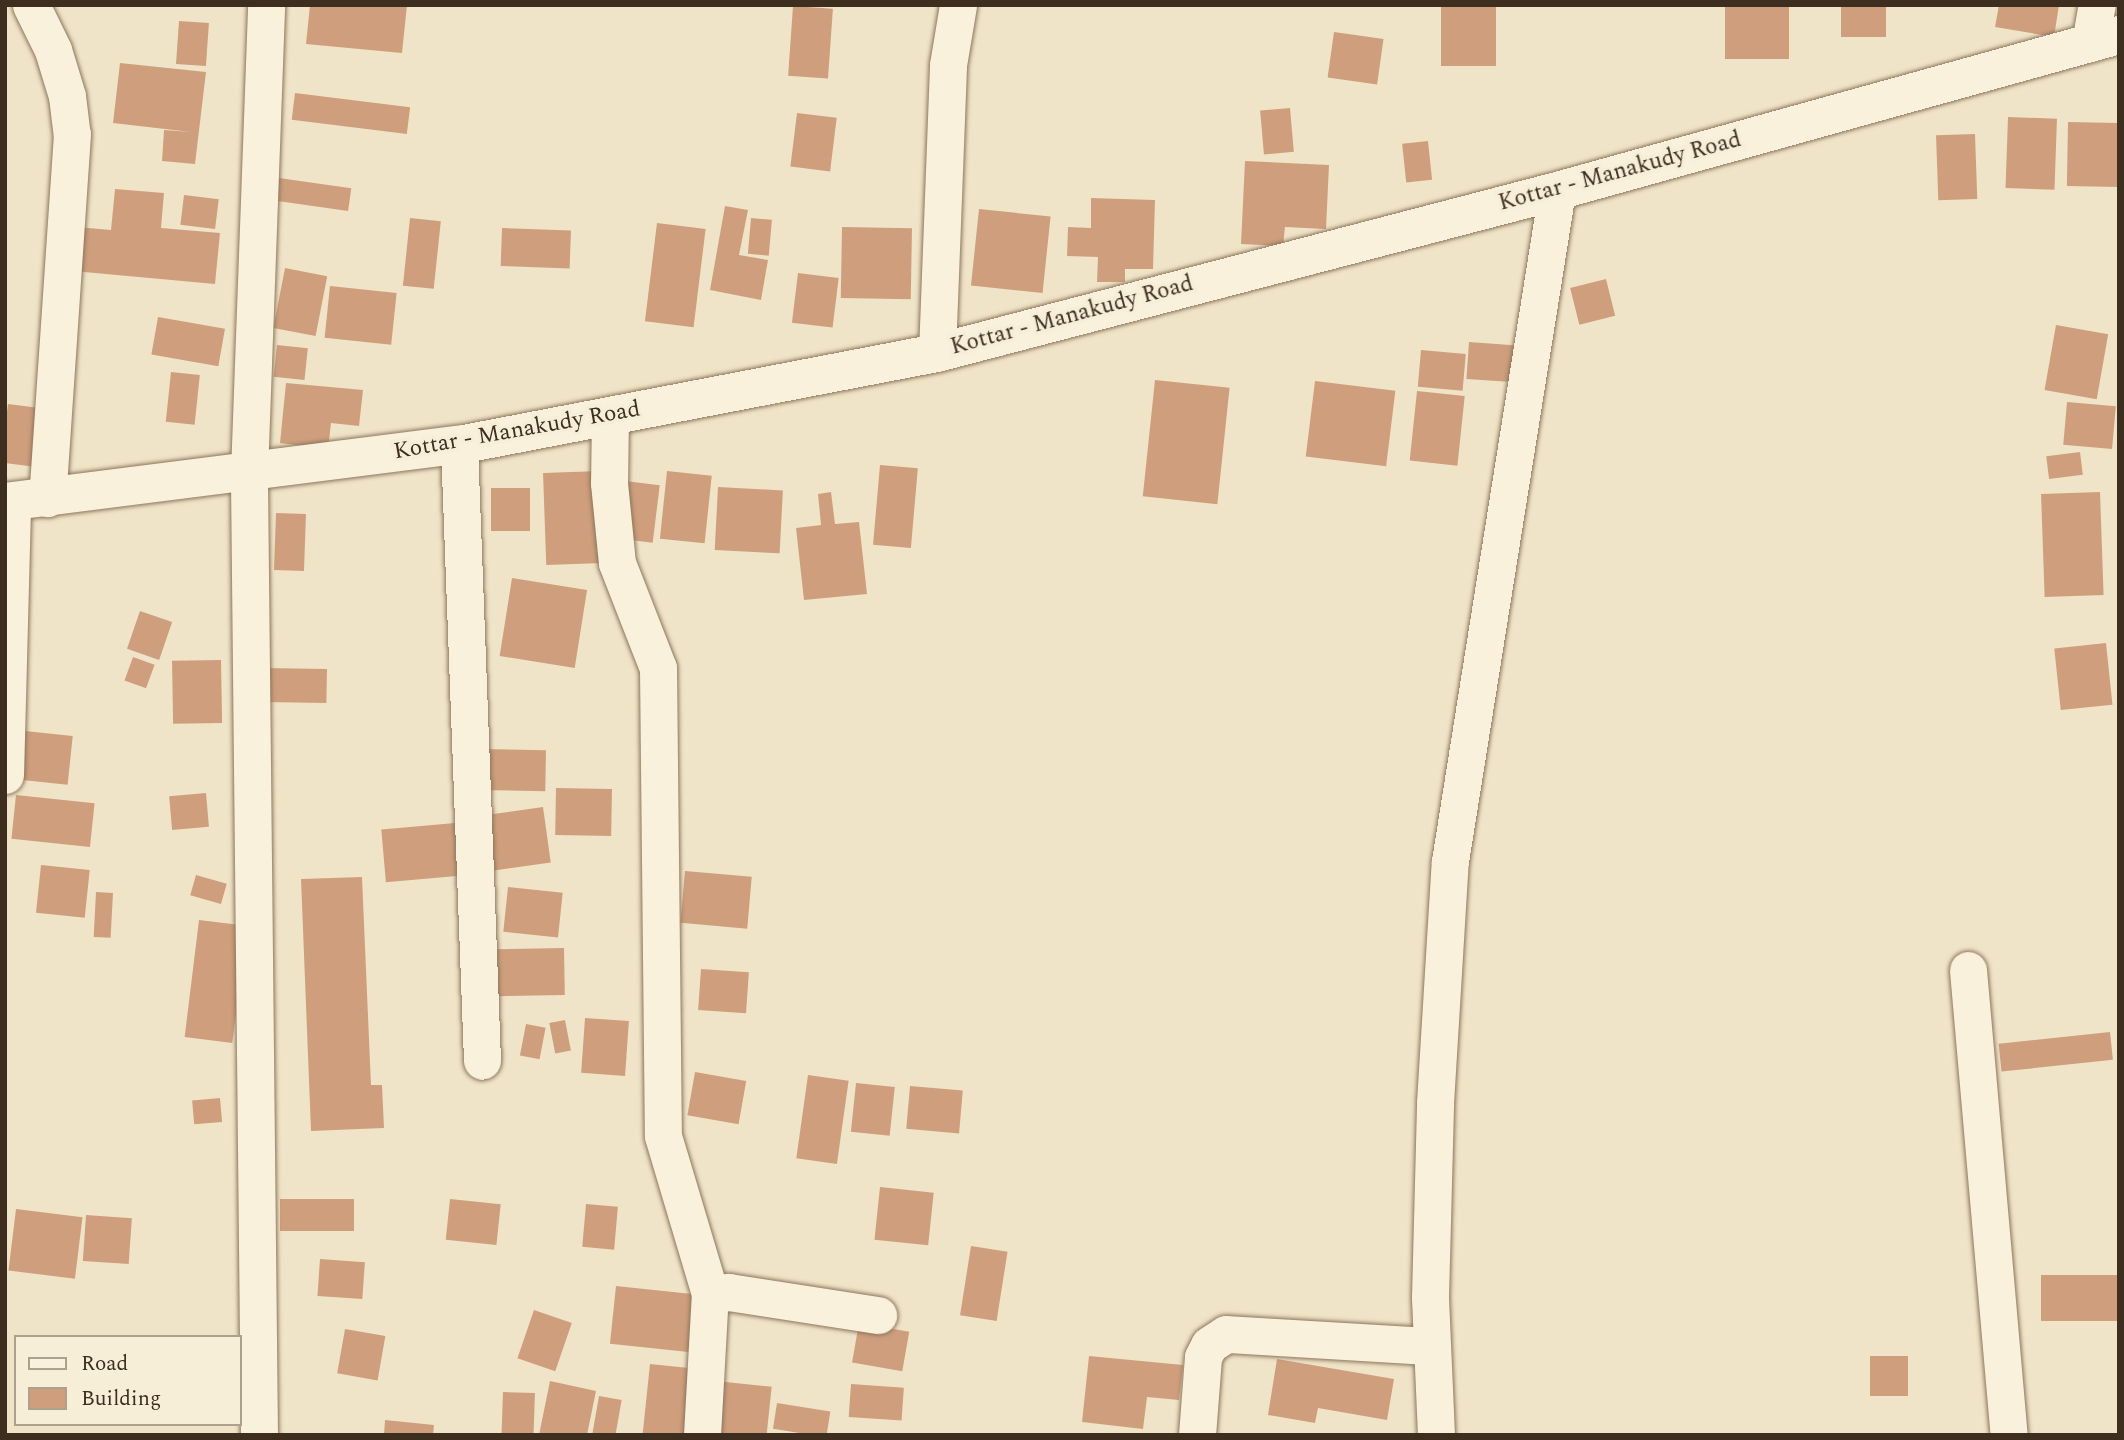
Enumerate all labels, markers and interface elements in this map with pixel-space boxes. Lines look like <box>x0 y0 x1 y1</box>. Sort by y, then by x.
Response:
street label: Kottar - Manakudy Road <box>1496 126 1744 218</box>
street label: Kottar - Manakudy Road <box>948 270 1196 362</box>
street label: Kottar - Manakudy Road <box>392 396 642 466</box>
legend <box>14 1335 242 1426</box>
text: Road <box>81 1348 128 1380</box>
text: Building <box>81 1383 161 1415</box>

